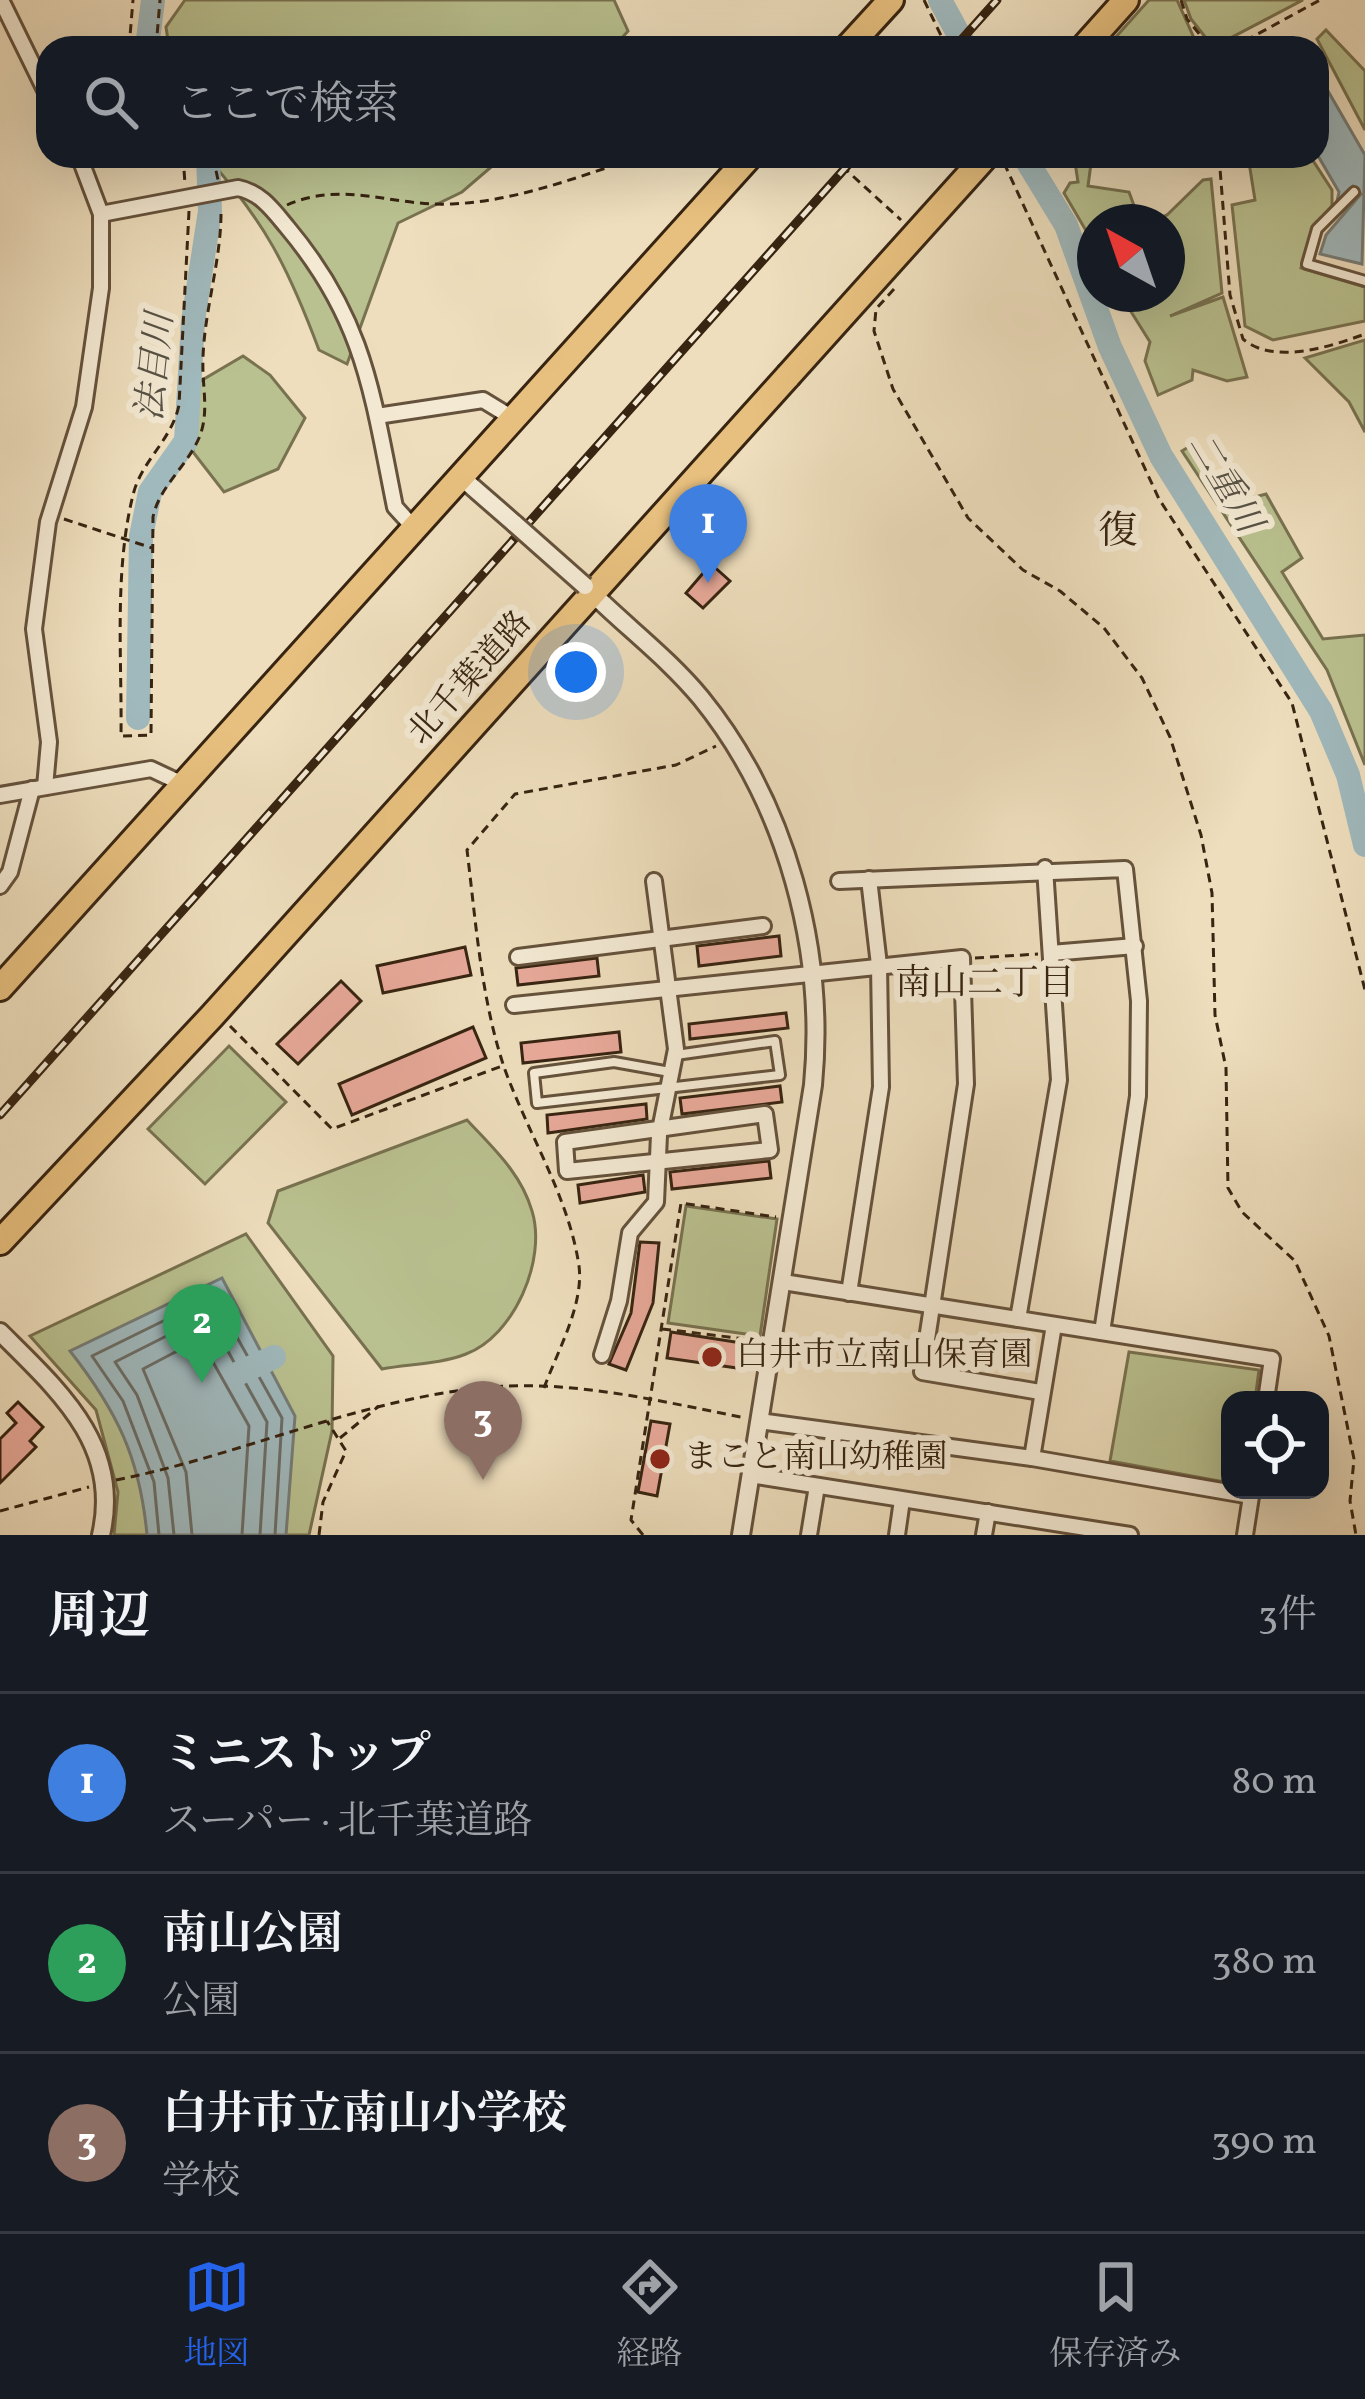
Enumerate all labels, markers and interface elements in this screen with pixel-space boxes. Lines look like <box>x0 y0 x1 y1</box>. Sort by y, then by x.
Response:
search box <box>36 36 1329 168</box>
icon: search <box>78 69 144 135</box>
text: ここで検索 <box>174 75 399 138</box>
north arrow <box>1077 204 1185 312</box>
water label: 法目川 <box>126 307 188 423</box>
water label: 二重川 <box>1174 425 1274 547</box>
pin: 1 <box>669 484 747 583</box>
district label: 復 <box>1098 506 1138 560</box>
street label: 北千葉道路 <box>399 602 543 756</box>
your location <box>546 642 606 702</box>
district label: 南山二丁目 <box>895 960 1075 1010</box>
pin: 2 <box>163 1284 241 1383</box>
place label: 白井市立南山保育園 <box>736 1334 1033 1380</box>
marker: 白井市立南山保育園 <box>699 1344 725 1370</box>
pin: 3 <box>444 1381 522 1480</box>
map controls <box>1221 1391 1329 1499</box>
button: locate <box>1221 1391 1329 1499</box>
place label: まこと南山幼稚園 <box>684 1436 948 1482</box>
marker: まこと南山幼稚園 <box>647 1446 673 1472</box>
text: 周辺 <box>48 1583 150 1654</box>
text: 3件 <box>1258 1590 1317 1644</box>
text: ミニストップ <box>162 1725 431 1788</box>
text: 1 <box>79 1756 95 1810</box>
text: 80 m <box>1231 1756 1317 1810</box>
text: スーパー · 北千葉道路 <box>162 1796 532 1850</box>
text: 南山公園 <box>162 1905 342 1968</box>
text: 2 <box>77 1936 97 1990</box>
text: 380 m <box>1211 1936 1317 1990</box>
text: 公園 <box>162 1976 240 2030</box>
text: 白井市立南山小学校 <box>162 2085 567 2148</box>
text: 3 <box>77 2116 97 2170</box>
text: 390 m <box>1211 2116 1317 2170</box>
text: 学校 <box>162 2156 240 2210</box>
tab: 地図 <box>184 2254 250 2379</box>
tab: 経路 <box>617 2254 683 2379</box>
tab: 保存済み <box>1050 2254 1182 2379</box>

